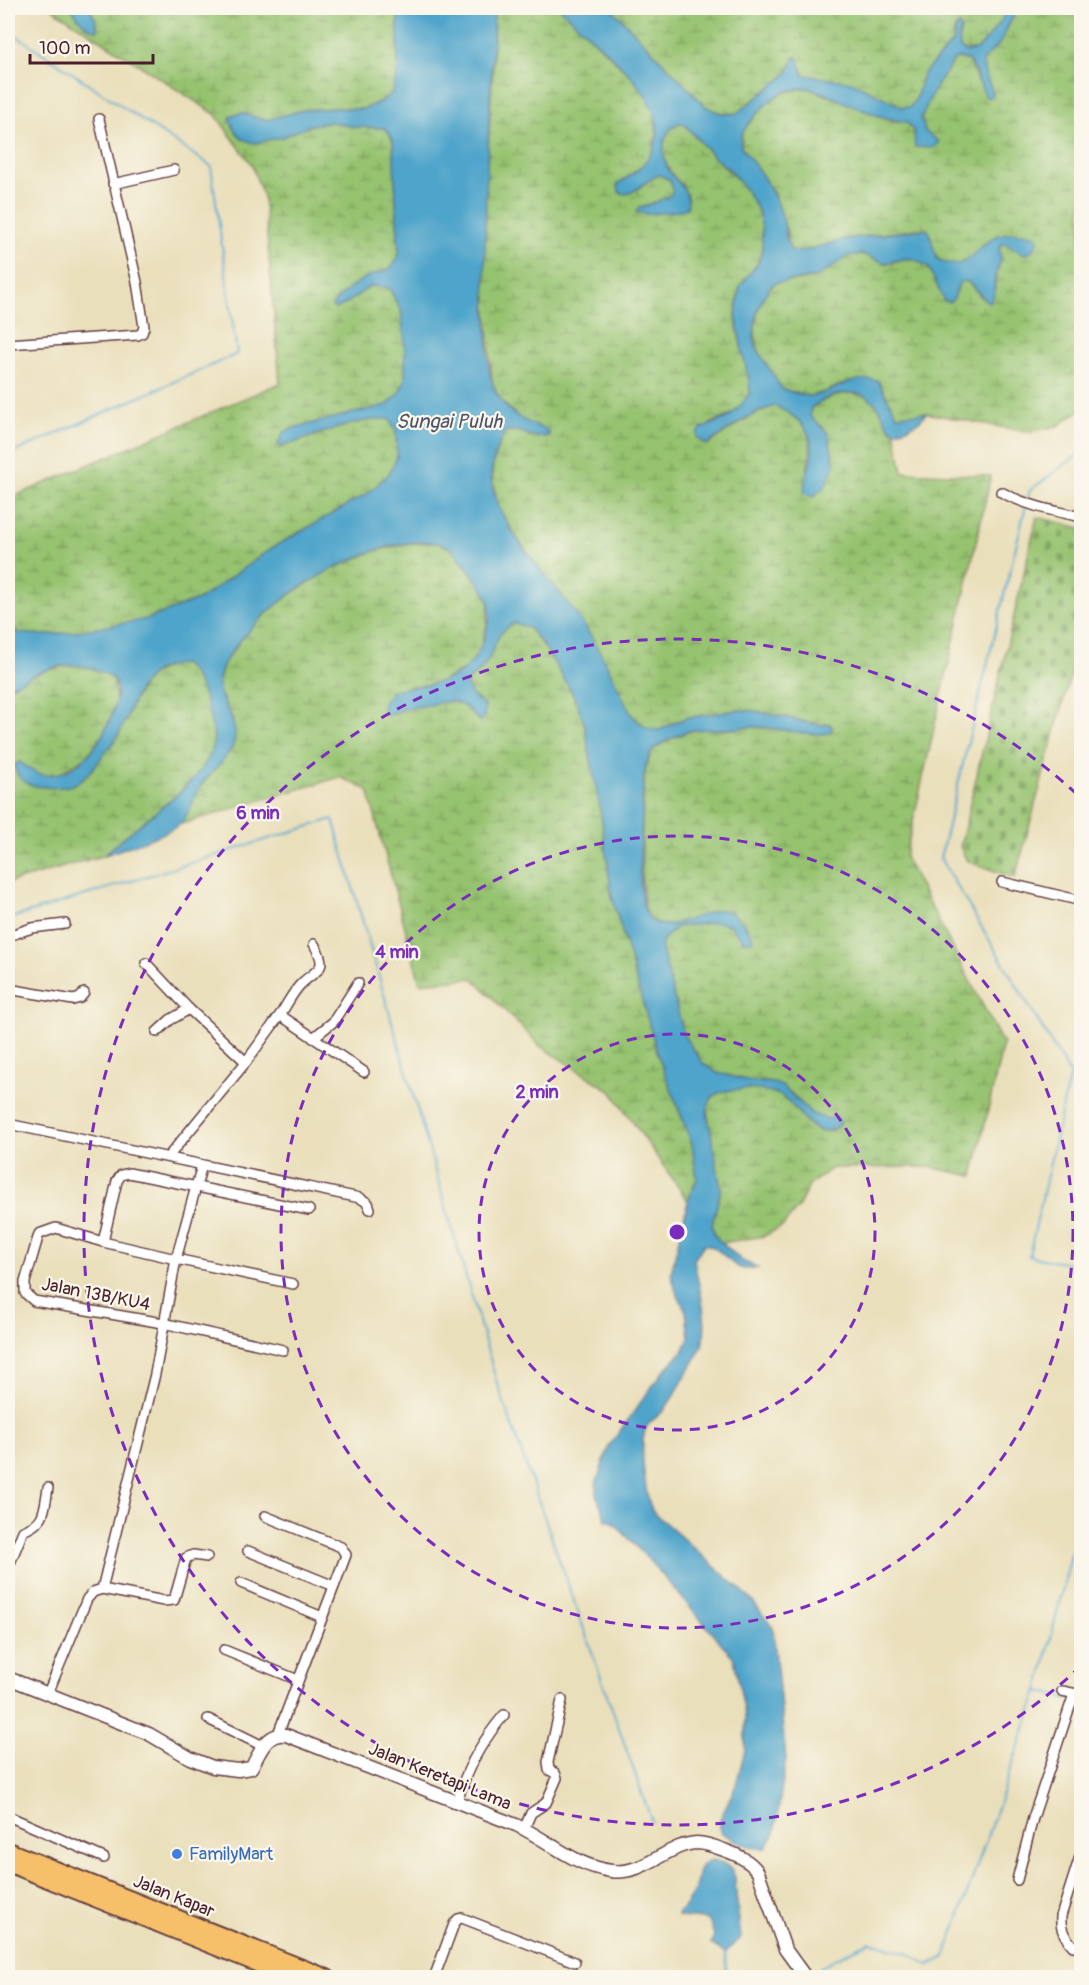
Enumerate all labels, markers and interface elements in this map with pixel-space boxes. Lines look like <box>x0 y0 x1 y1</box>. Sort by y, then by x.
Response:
scale bar <box>30 27 153 65</box>
text: 100 m <box>39 37 91 60</box>
water label: Sungai Puluh <box>396 409 503 434</box>
text: 6 min <box>236 802 280 825</box>
text: 4 min <box>375 941 419 964</box>
text: 2 min <box>515 1081 559 1104</box>
centre of rings <box>667 1222 687 1242</box>
street label: Jalan 13B/KU4 <box>40 1273 153 1316</box>
street label: Jalan Keretapi Lama <box>365 1737 515 1816</box>
place label: FamilyMart <box>189 1843 274 1866</box>
marker: FamilyMart <box>170 1847 184 1861</box>
street label: Jalan Kapar <box>130 1870 218 1923</box>

